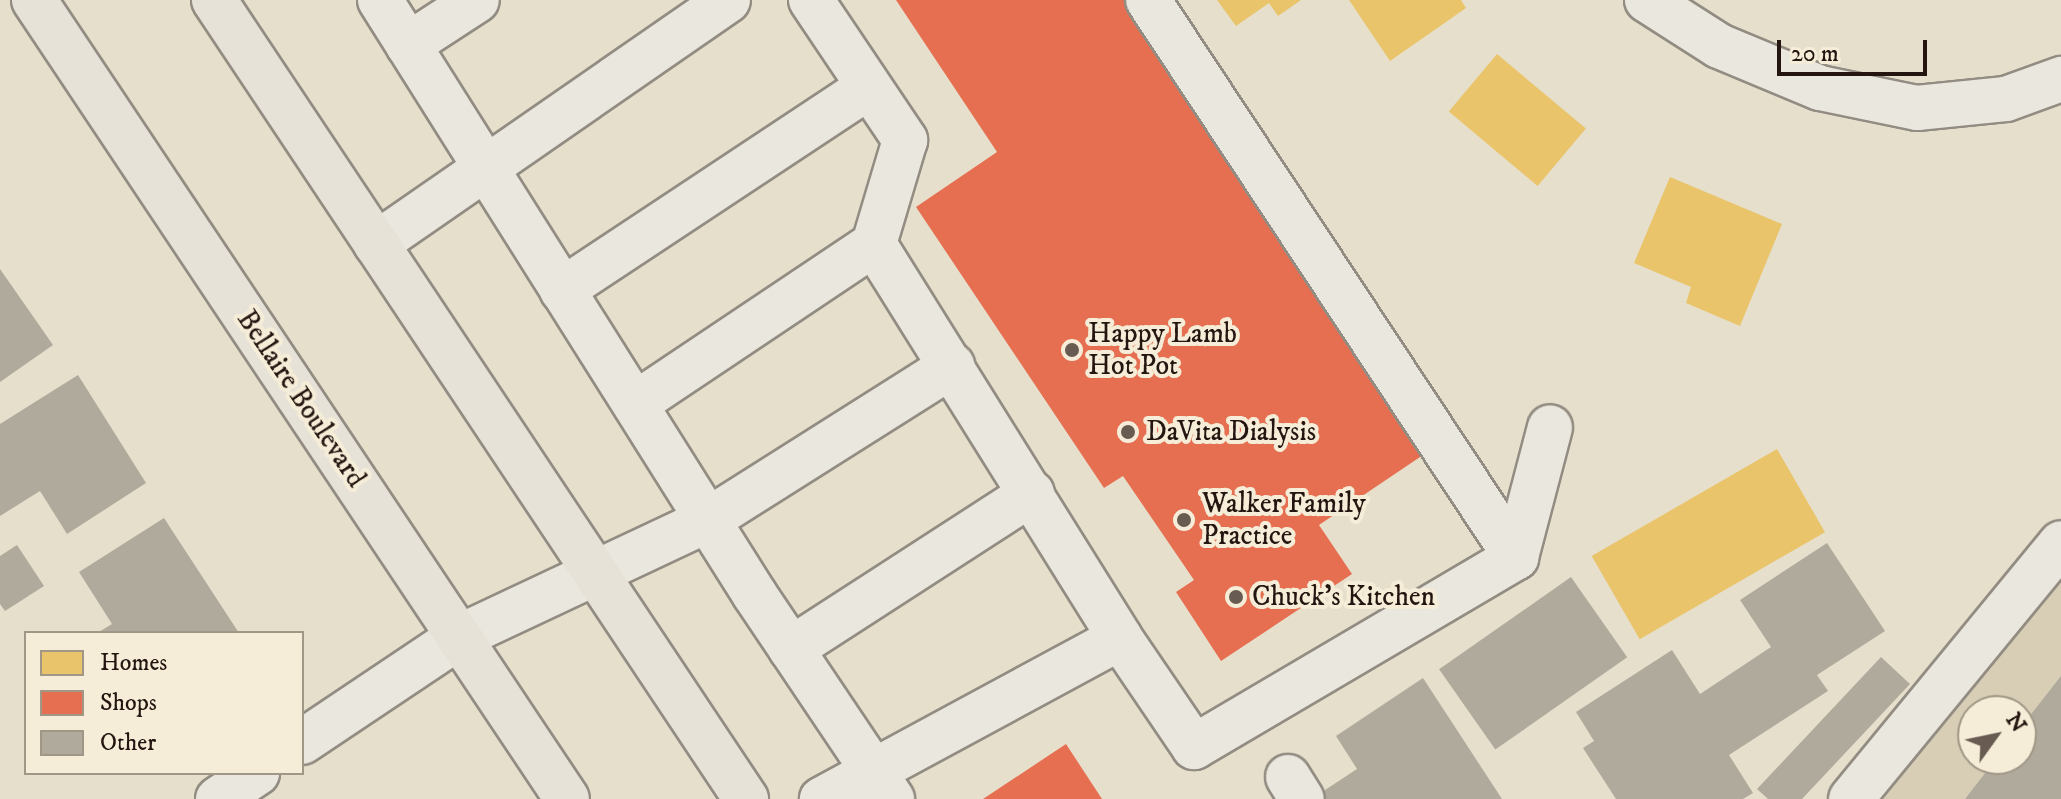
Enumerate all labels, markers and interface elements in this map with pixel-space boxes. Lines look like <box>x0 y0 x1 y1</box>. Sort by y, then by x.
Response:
scale bar <box>1781 24 1931 74</box>
text: 20 m <box>1791 39 1839 69</box>
street label: Bellaire Boulevard <box>229 304 373 494</box>
place label: Happy Lamb Hot Pot <box>1088 317 1237 383</box>
marker: Happy Lamb Hot Pot <box>1063 341 1081 359</box>
place label: DaVita Dialysis <box>1146 415 1316 449</box>
marker: DaVita Dialysis <box>1117 421 1139 443</box>
place label: Walker Family Practice <box>1202 487 1366 553</box>
marker: Walker Family Practice <box>1173 509 1195 531</box>
place label: Chuck’s Kitchen <box>1252 580 1435 614</box>
marker: Chuck’s Kitchen <box>1227 588 1245 606</box>
legend <box>24 631 304 775</box>
text: Homes <box>100 648 167 678</box>
text: Shops <box>100 688 157 718</box>
north arrow <box>1957 695 2037 775</box>
text: N <box>2000 708 2032 738</box>
text: Other <box>100 728 156 758</box>

